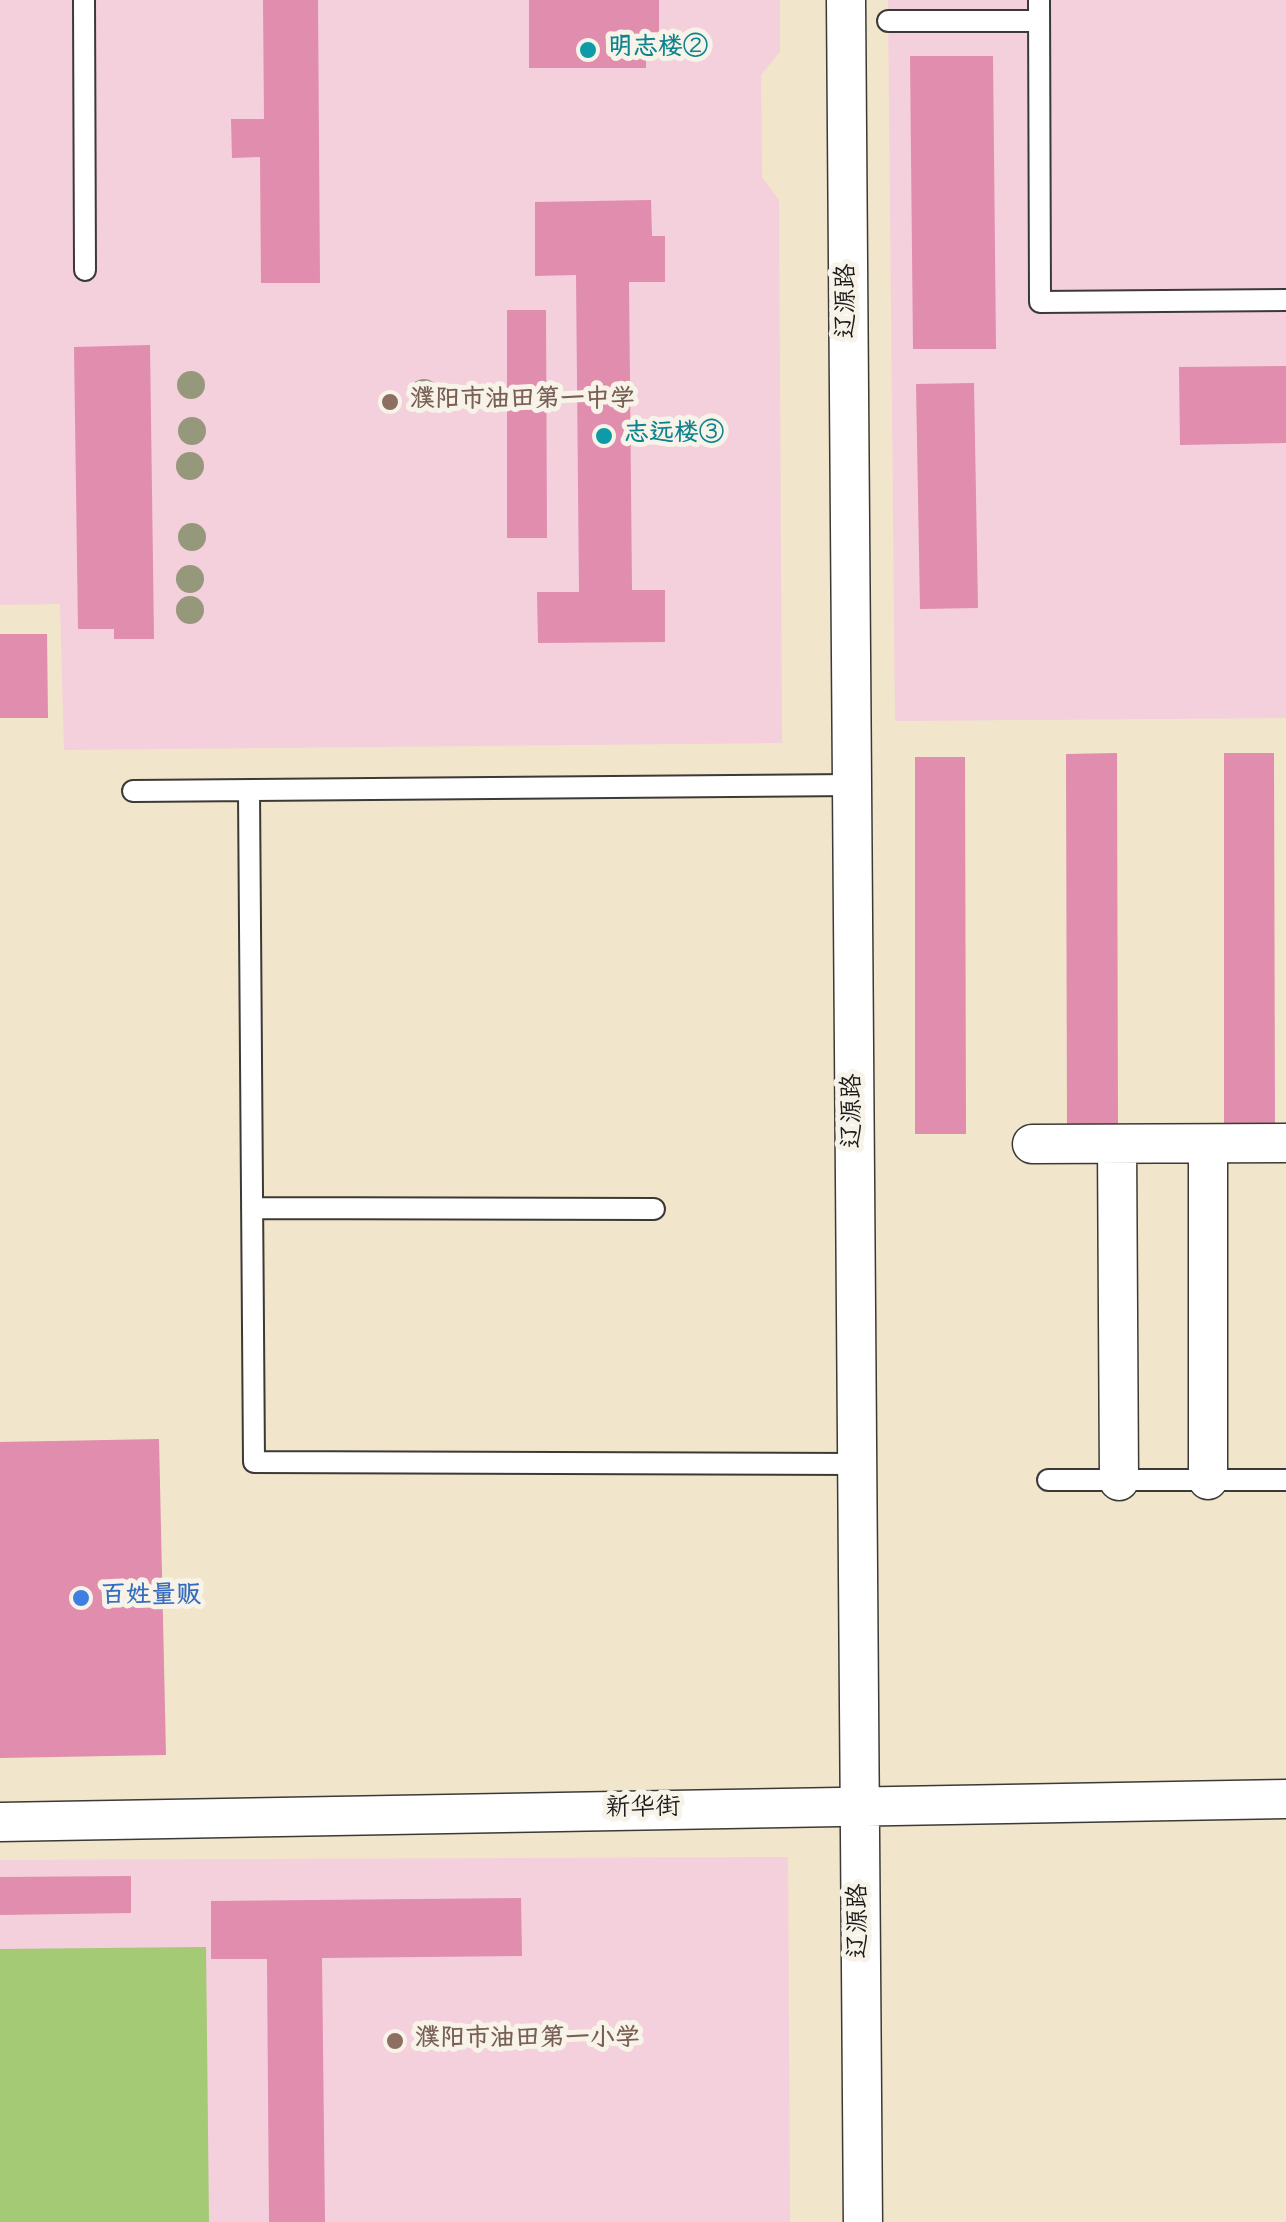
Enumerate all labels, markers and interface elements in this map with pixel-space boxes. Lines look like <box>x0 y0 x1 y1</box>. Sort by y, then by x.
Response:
place label: 明志楼② <box>608 35 708 65</box>
marker: 明志楼② <box>577 39 599 61</box>
street label: 辽源路 <box>834 264 864 338</box>
place label: 濮阳市油田第一中学 <box>410 387 635 417</box>
marker: 濮阳市油田第一中学 <box>379 391 401 413</box>
place label: 志远楼③ <box>624 421 724 451</box>
marker: 志远楼③ <box>593 425 615 447</box>
street label: 辽源路 <box>840 1074 870 1148</box>
place label: 百姓量贩 <box>101 1583 201 1613</box>
marker: 百姓量贩 <box>70 1587 92 1609</box>
street label: 新华街 <box>605 1794 681 1826</box>
street label: 辽源路 <box>846 1884 876 1958</box>
place label: 濮阳市油田第一小学 <box>415 2026 640 2056</box>
marker: 濮阳市油田第一小学 <box>384 2030 406 2052</box>

